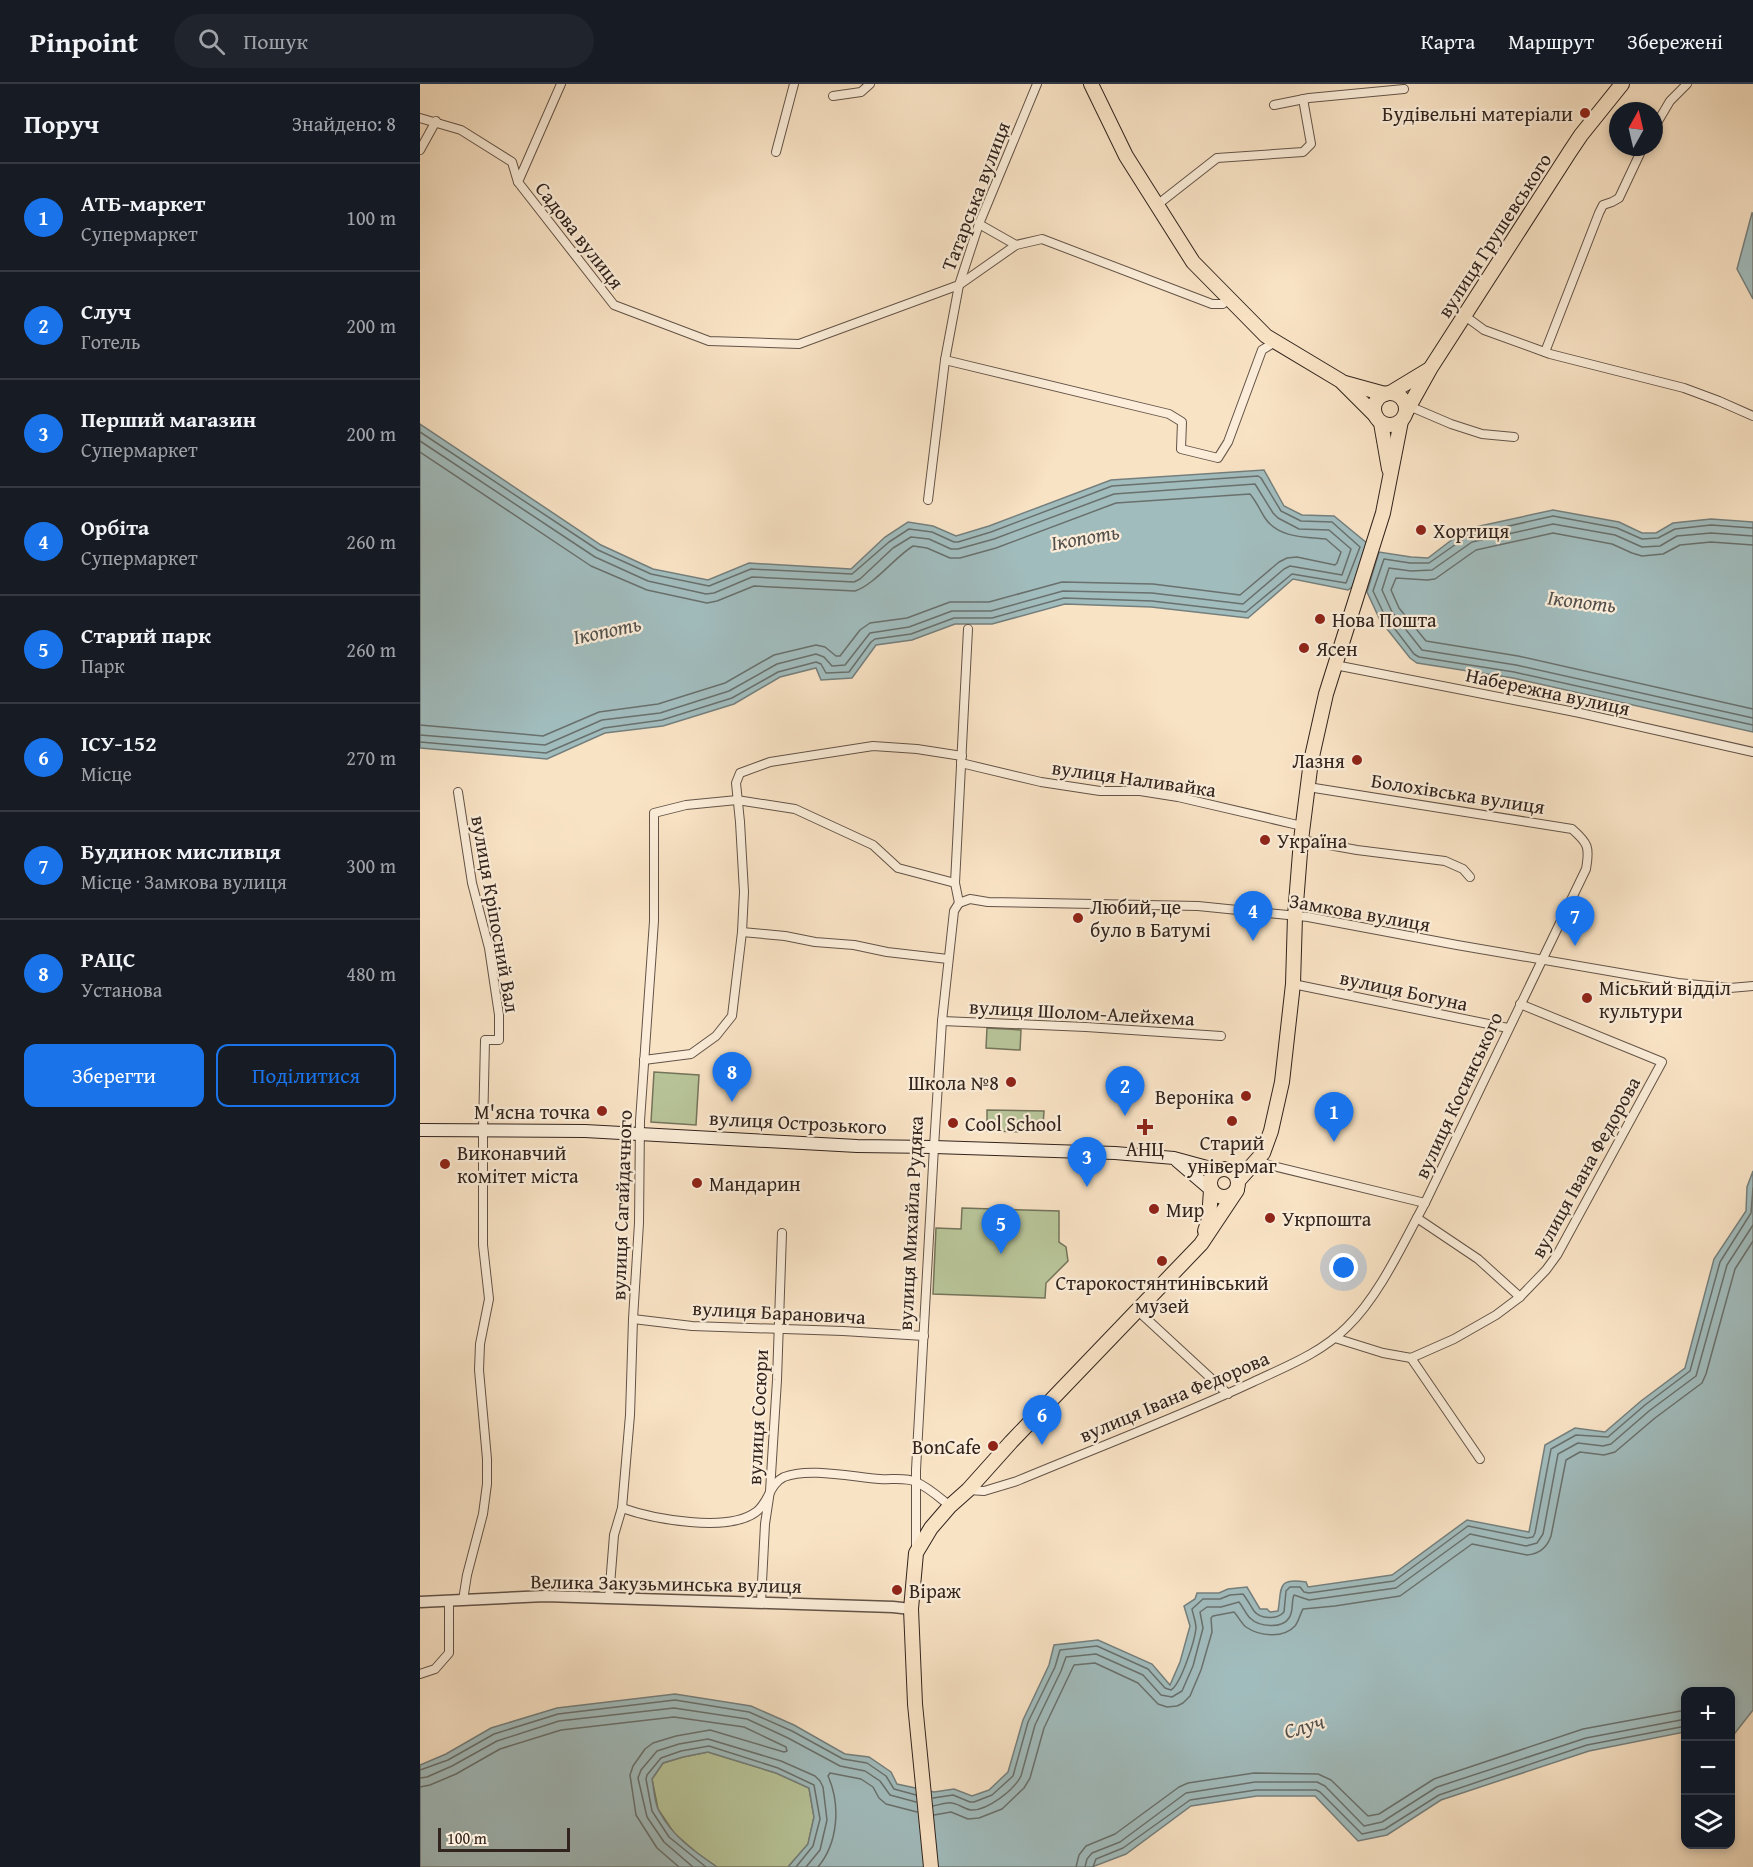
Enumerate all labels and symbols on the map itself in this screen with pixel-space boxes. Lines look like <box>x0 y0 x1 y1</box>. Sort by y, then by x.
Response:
place label: Будівельні матеріали <box>1382 99 1573 128</box>
north arrow <box>1609 102 1663 156</box>
marker: Будівельні матеріали <box>1578 106 1592 120</box>
street label: Татарська вулиця <box>933 117 1017 275</box>
street label: вулиця Грушевського <box>1430 147 1558 323</box>
street label: Садова вулиця <box>529 175 631 295</box>
water label: Ікопоть <box>1048 516 1122 558</box>
place label: Хортиця <box>1433 516 1509 545</box>
marker: Хортиця <box>1414 523 1428 537</box>
water label: Ікопоть <box>1546 581 1618 621</box>
place label: Нова Пошта <box>1332 605 1437 634</box>
water label: Ікопоть <box>570 608 644 652</box>
marker: Нова Пошта <box>1313 612 1327 626</box>
place label: Ясен <box>1315 634 1358 663</box>
marker: Ясен <box>1297 641 1311 655</box>
street label: Набережна вулиця <box>1463 659 1633 723</box>
place label: Лазня <box>1292 746 1345 775</box>
street label: вулиця Наливайка <box>1050 752 1218 804</box>
marker: Лазня <box>1350 753 1364 767</box>
street label: Болохівська вулиця <box>1369 765 1547 821</box>
street label: вулиця Кріпосний Вал <box>464 813 528 1015</box>
place label: Україна <box>1277 826 1348 855</box>
marker: Україна <box>1258 833 1272 847</box>
street label: Замкова вулиця <box>1287 885 1433 939</box>
place label: Любий, це було в Батумі <box>1090 892 1211 944</box>
pin: 4 <box>1234 892 1272 941</box>
pin: 7 <box>1556 896 1594 946</box>
marker: Любий, це було в Батумі <box>1071 911 1085 925</box>
street label: вулиця Богуна <box>1337 962 1471 1018</box>
place label: Міський відділ культури <box>1599 973 1731 1025</box>
marker: Міський відділ культури <box>1580 991 1594 1005</box>
street label: вулиця Шолом-Алейхема <box>968 992 1196 1032</box>
street label: вулиця Косинського <box>1407 1007 1509 1183</box>
pin: 8 <box>712 1052 752 1102</box>
pin: 2 <box>1106 1066 1144 1116</box>
place label: Школа №8 <box>908 1068 999 1097</box>
street label: вулиця Івана Федорова <box>1523 1071 1647 1263</box>
marker: Школа №8 <box>1004 1075 1018 1089</box>
place label: Вероніка <box>1155 1082 1234 1111</box>
marker: Вероніка <box>1239 1089 1253 1103</box>
pin: 1 <box>1314 1092 1354 1142</box>
place label: М'ясна точка <box>474 1097 590 1126</box>
street label: вулиця Острозького <box>708 1103 888 1141</box>
marker: М'ясна точка <box>595 1104 609 1118</box>
street label: вулиця Сагайдачного <box>603 1109 639 1301</box>
place label: Cool School <box>965 1109 1062 1138</box>
marker: Старий універмаг <box>1225 1114 1239 1128</box>
street label: вулиця Михайла Рудяка <box>890 1115 930 1331</box>
marker: Cool School <box>946 1116 960 1130</box>
marker: АНЦ <box>1138 1120 1152 1134</box>
place label: Старий універмаг <box>1186 1128 1277 1180</box>
place label: АНЦ <box>1126 1134 1164 1163</box>
place label: Виконавчий комітет міста <box>457 1138 579 1190</box>
pin: 3 <box>1068 1138 1106 1187</box>
marker: Виконавчий комітет міста <box>438 1157 452 1171</box>
place label: Мандарин <box>709 1169 801 1198</box>
marker: Мандарин <box>690 1176 704 1190</box>
place label: Мир <box>1166 1195 1205 1224</box>
marker: Мир <box>1147 1202 1161 1216</box>
pin: 5 <box>982 1204 1020 1254</box>
place label: Укрпошта <box>1282 1204 1372 1233</box>
marker: Укрпошта <box>1263 1211 1277 1225</box>
your location <box>1329 1253 1358 1282</box>
marker: Старокостянтинівський музей <box>1155 1254 1169 1268</box>
place label: Старокостянтинівський музей <box>1055 1268 1269 1320</box>
street label: вулиця Барановича <box>692 1293 867 1331</box>
street label: вулиця Івана Федорова <box>1075 1343 1274 1449</box>
street label: вулиця Сосюри <box>739 1348 775 1486</box>
pin: 6 <box>1022 1396 1062 1445</box>
place label: BonCafe <box>912 1432 981 1461</box>
marker: BonCafe <box>986 1439 1000 1453</box>
street label: Велика Закузьминська вулиця <box>530 1566 802 1600</box>
place label: Віраж <box>909 1576 961 1605</box>
marker: Віраж <box>890 1583 904 1597</box>
water label: Случ <box>1280 1705 1328 1747</box>
scale bar <box>438 1825 570 1852</box>

